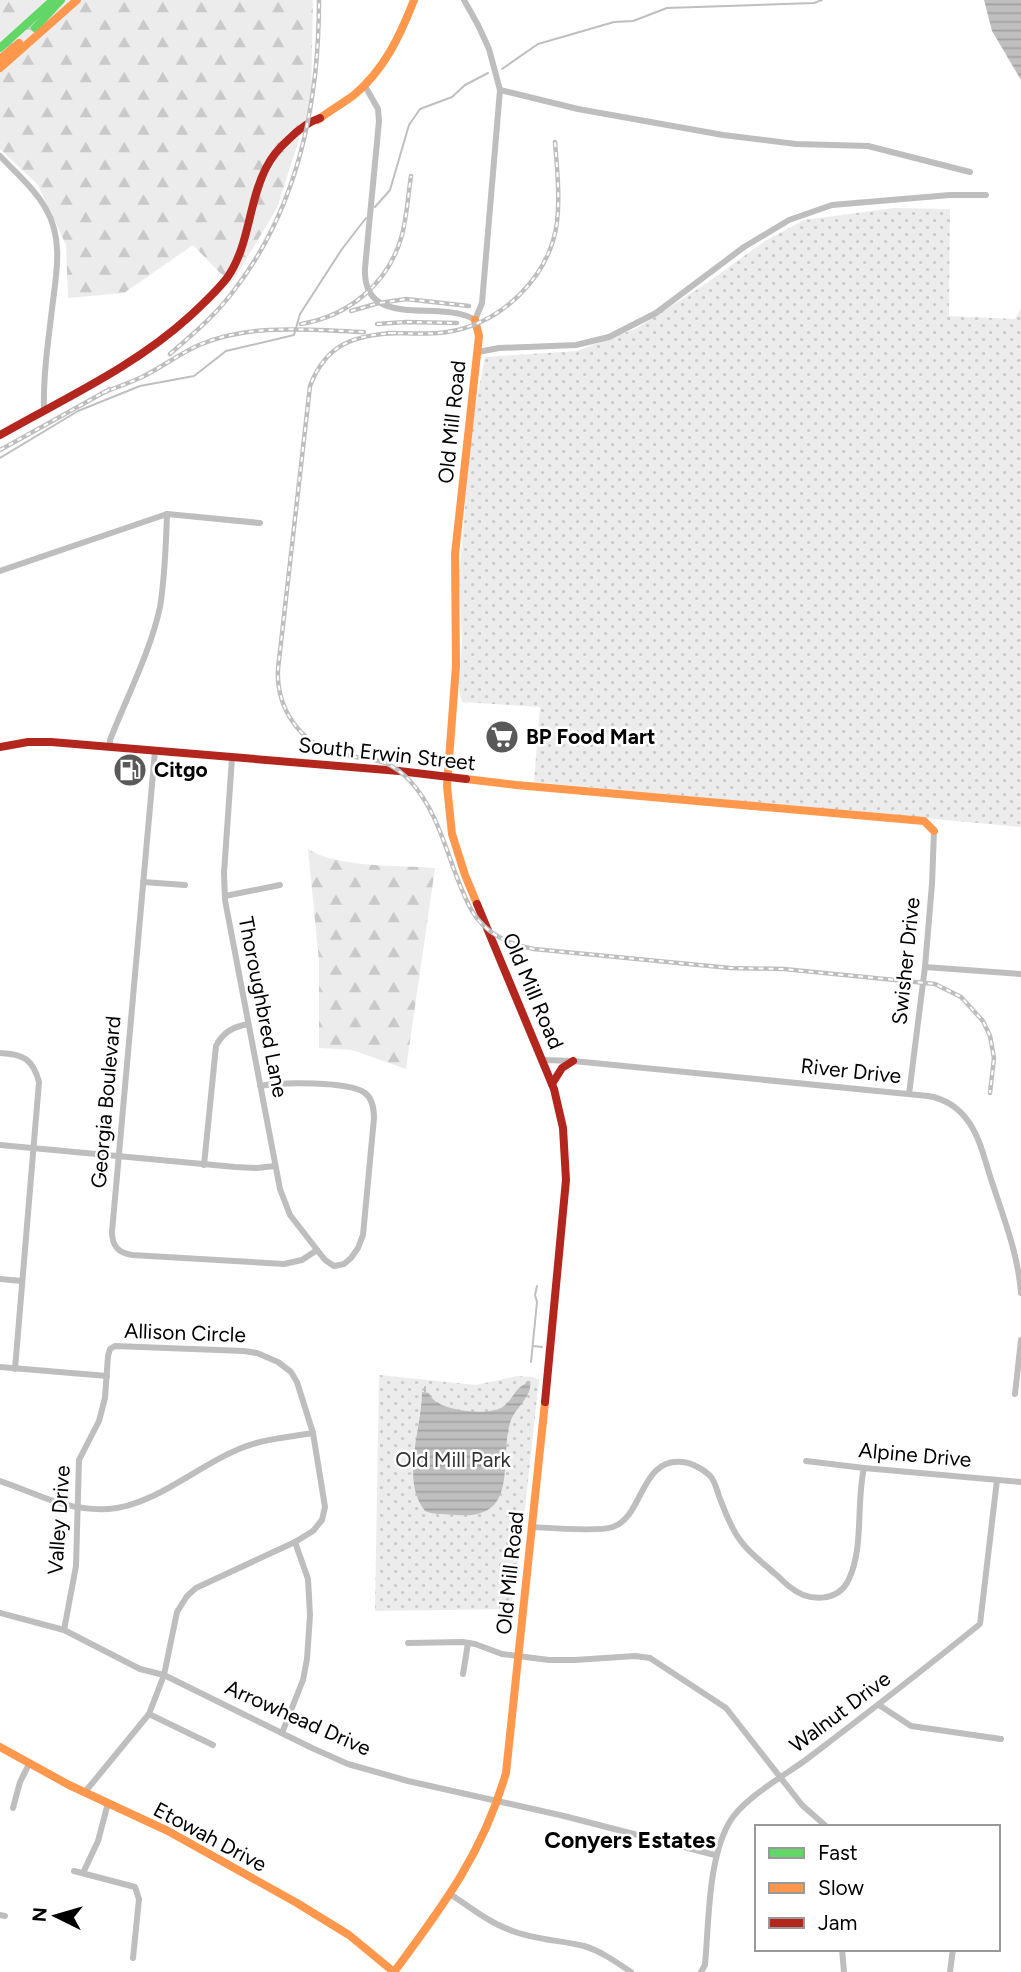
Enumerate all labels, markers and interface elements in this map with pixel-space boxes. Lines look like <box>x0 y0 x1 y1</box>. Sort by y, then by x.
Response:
street label: Old Mill Road <box>433 359 470 485</box>
supermarket icon: BP Food Mart <box>483 718 521 756</box>
place label: BP Food Mart <box>526 724 655 749</box>
street label: South Erwin Street <box>297 732 477 775</box>
fuel station icon: Citgo <box>111 751 149 789</box>
place label: Citgo <box>154 757 208 782</box>
street label: Swisher Drive <box>886 896 925 1026</box>
street label: Thoroughbred Lane <box>234 914 293 1099</box>
street label: Old Mill Road <box>498 929 569 1053</box>
street label: Georgia Boulevard <box>86 1015 125 1189</box>
street label: River Drive <box>800 1053 903 1088</box>
street label: Allison Circle <box>124 1318 246 1347</box>
street label: Alpine Drive <box>858 1437 972 1472</box>
park label: Old Mill Park <box>395 1447 512 1472</box>
street label: Valley Drive <box>42 1464 75 1576</box>
street label: Old Mill Road <box>491 1510 528 1636</box>
street label: Walnut Drive <box>784 1666 895 1758</box>
street label: Arrowhead Drive <box>222 1674 375 1761</box>
street label: Etowah Drive <box>149 1796 271 1877</box>
legend <box>755 1825 1000 1951</box>
district label: Conyers Estates <box>544 1826 716 1854</box>
text: Fast <box>818 1840 858 1865</box>
text: Slow <box>818 1875 864 1900</box>
north arrow <box>21 1881 91 1951</box>
text: N <box>27 1906 52 1923</box>
text: Jam <box>818 1910 857 1935</box>

